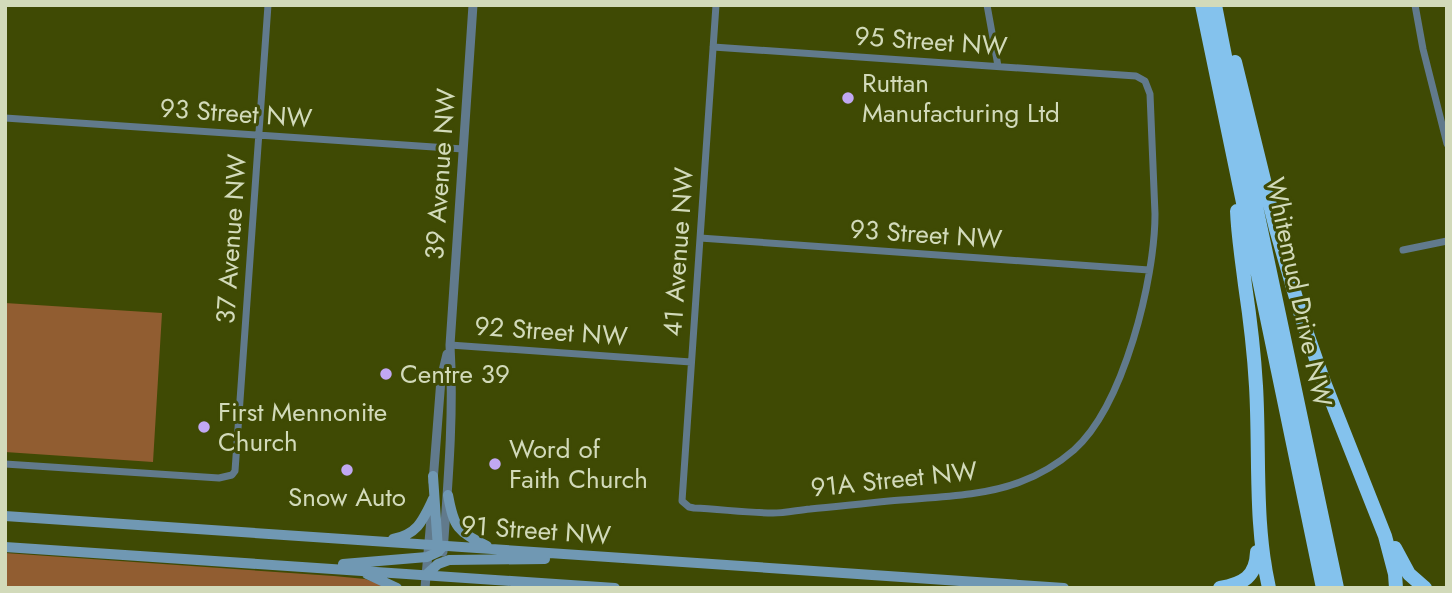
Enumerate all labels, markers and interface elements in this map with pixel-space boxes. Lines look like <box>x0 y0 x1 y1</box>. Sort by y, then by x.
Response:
street label: 95 Street NW <box>853 17 1009 65</box>
place label: Ruttan Manufacturing Ltd <box>862 64 1060 132</box>
street label: 39 Avenue NW <box>415 87 465 261</box>
street label: 93 Street NW <box>159 89 314 137</box>
marker: Ruttan Manufacturing Ltd <box>840 90 856 106</box>
street label: 37 Avenue NW <box>206 153 256 325</box>
street label: 41 Avenue NW <box>653 166 703 338</box>
street label: Whitemud Drive NW <box>1256 174 1342 411</box>
street label: 93 Street NW <box>849 210 1004 258</box>
street label: 92 Street NW <box>473 307 629 355</box>
place label: Centre 39 <box>400 355 510 393</box>
marker: Centre 39 <box>378 366 394 382</box>
place label: First Mennonite Church <box>218 393 387 461</box>
marker: First Mennonite Church <box>196 419 212 435</box>
place label: Word of Faith Church <box>509 430 648 498</box>
street label: 91A Street NW <box>809 451 979 507</box>
marker: Word of Faith Church <box>487 456 503 472</box>
marker: Snow Auto <box>339 462 355 478</box>
place label: Snow Auto <box>288 478 406 516</box>
street label: 91 Street NW <box>460 506 613 554</box>

